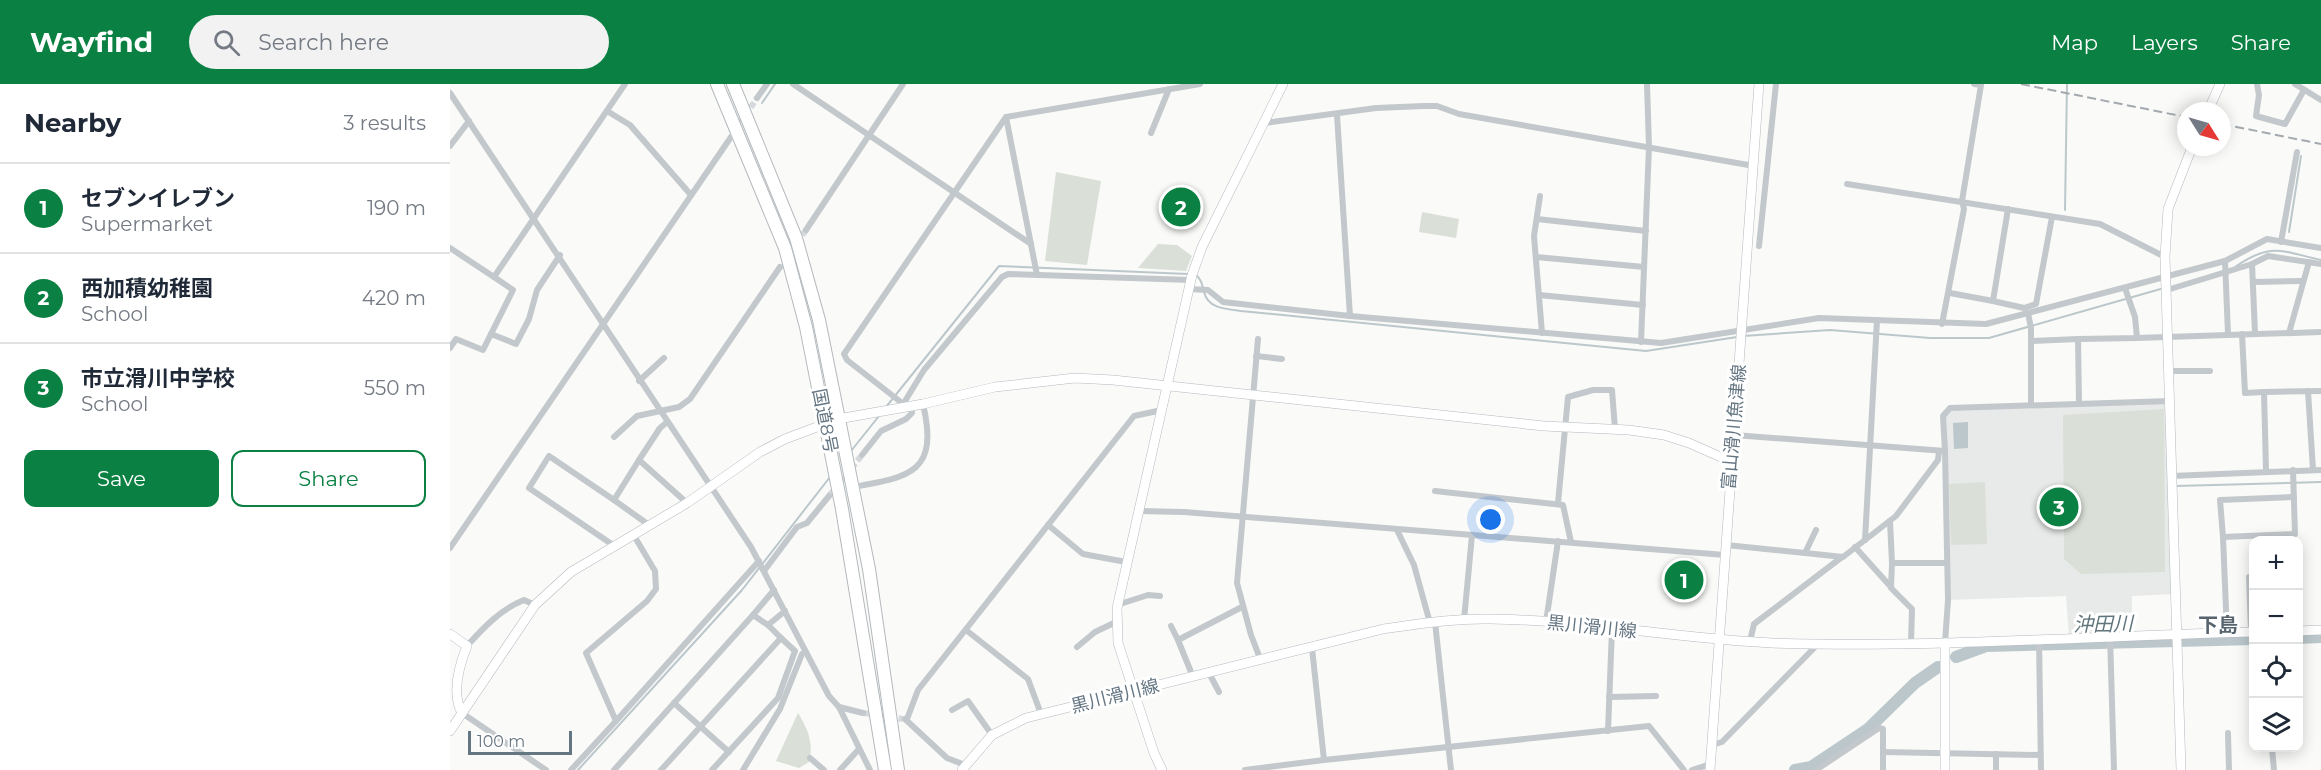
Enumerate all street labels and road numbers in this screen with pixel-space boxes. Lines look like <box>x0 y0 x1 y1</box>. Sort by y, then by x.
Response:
street label: 富山滑川魚津線 <box>1718 363 1750 491</box>
street label: 国道8号 <box>808 387 842 455</box>
street label: 黒川滑川線 <box>1546 611 1638 643</box>
street label: 黒川滑川線 <box>1069 674 1161 718</box>

